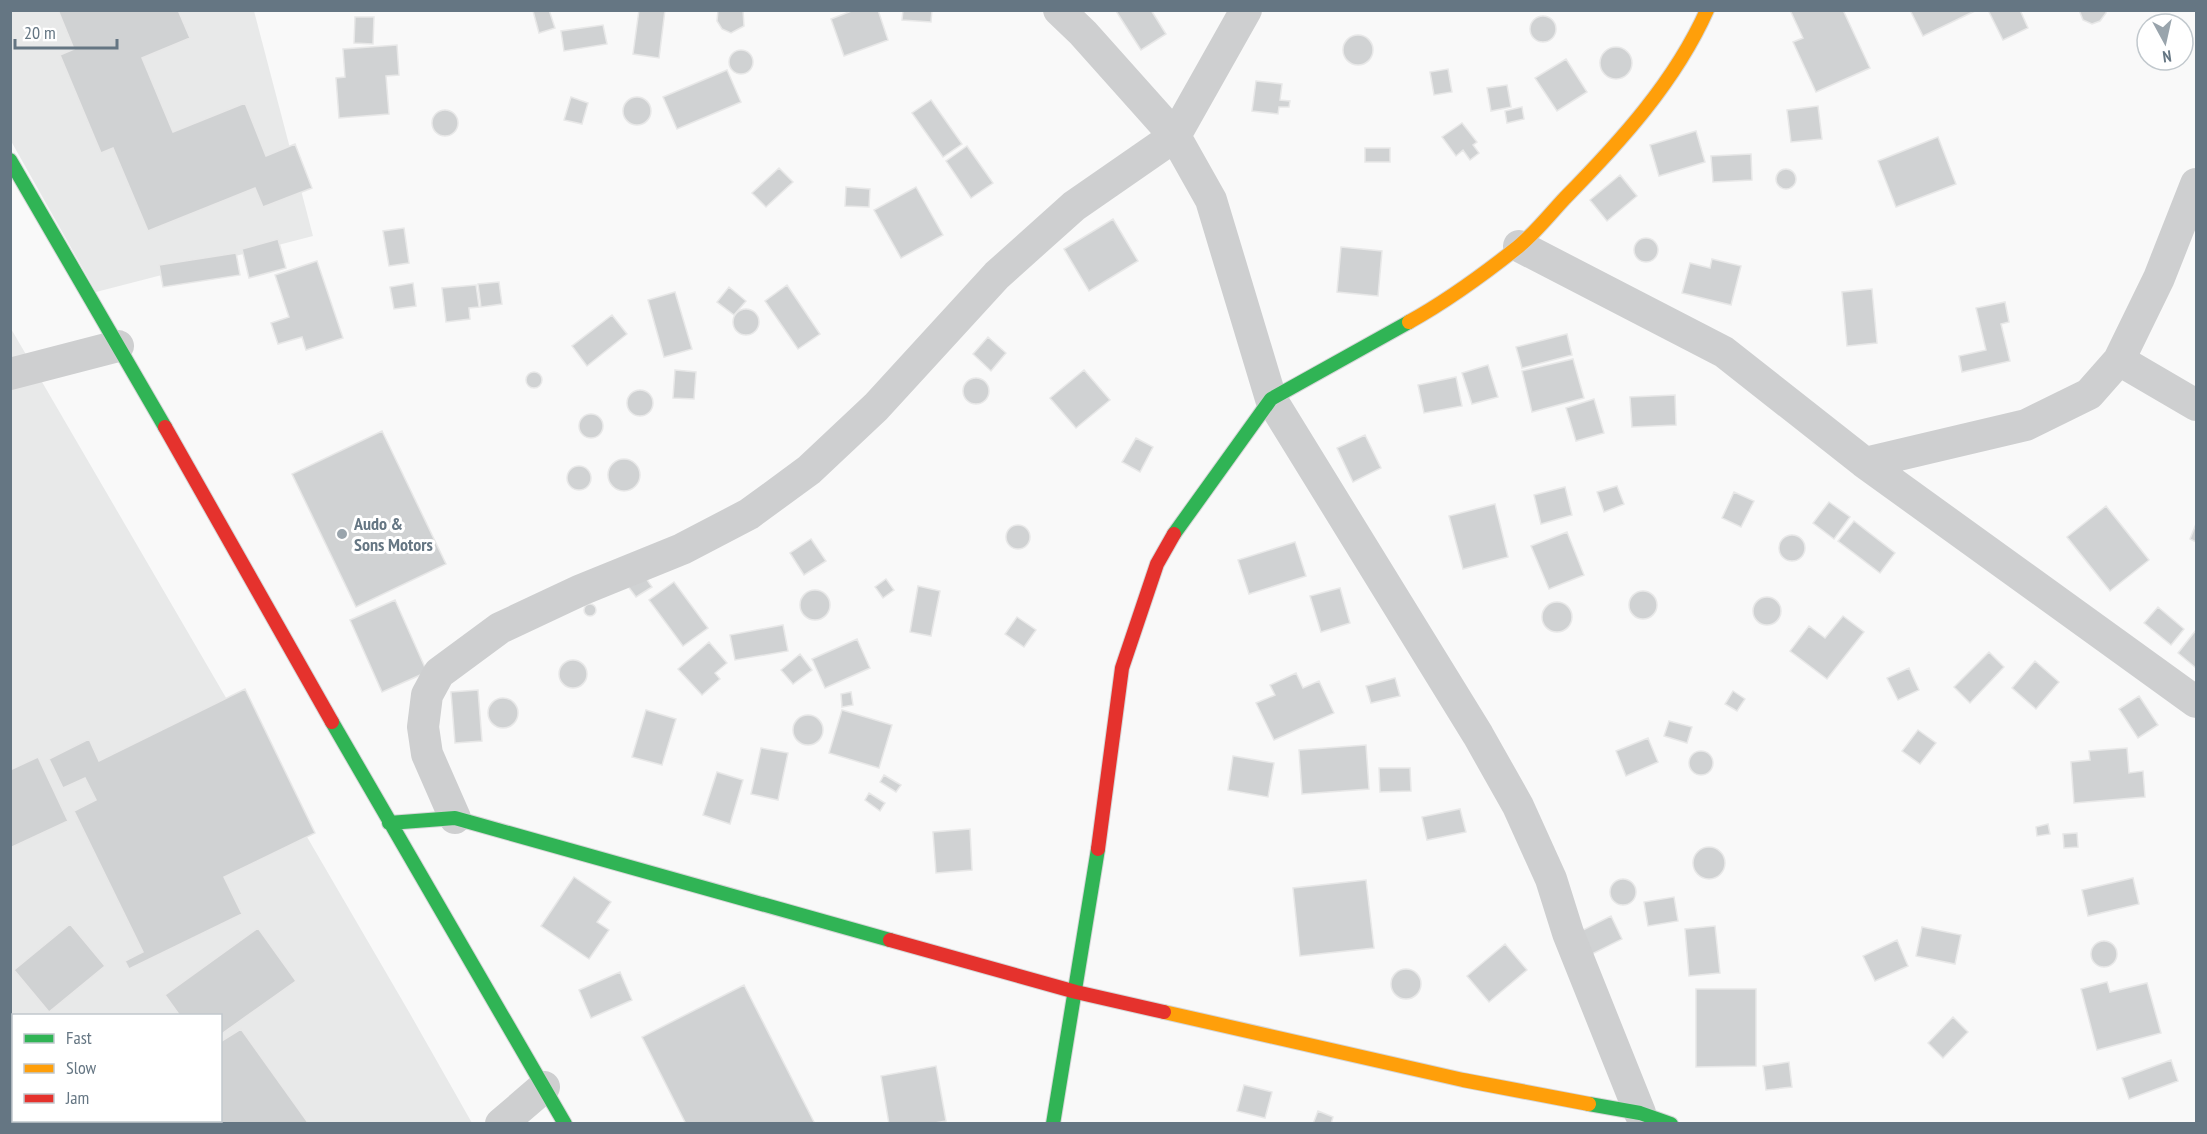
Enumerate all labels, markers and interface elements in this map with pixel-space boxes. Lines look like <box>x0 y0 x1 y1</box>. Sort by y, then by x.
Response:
scale bar <box>15 12 117 50</box>
north arrow <box>2135 12 2195 72</box>
text: 20 m <box>24 21 56 44</box>
text: N <box>2161 46 2173 67</box>
place label: Audo & Sons Motors <box>353 512 433 556</box>
marker: Audo & Sons Motors <box>335 527 349 541</box>
legend <box>12 1014 222 1122</box>
text: Fast <box>66 1026 92 1049</box>
text: Slow <box>66 1056 97 1079</box>
text: Jam <box>65 1086 89 1109</box>

